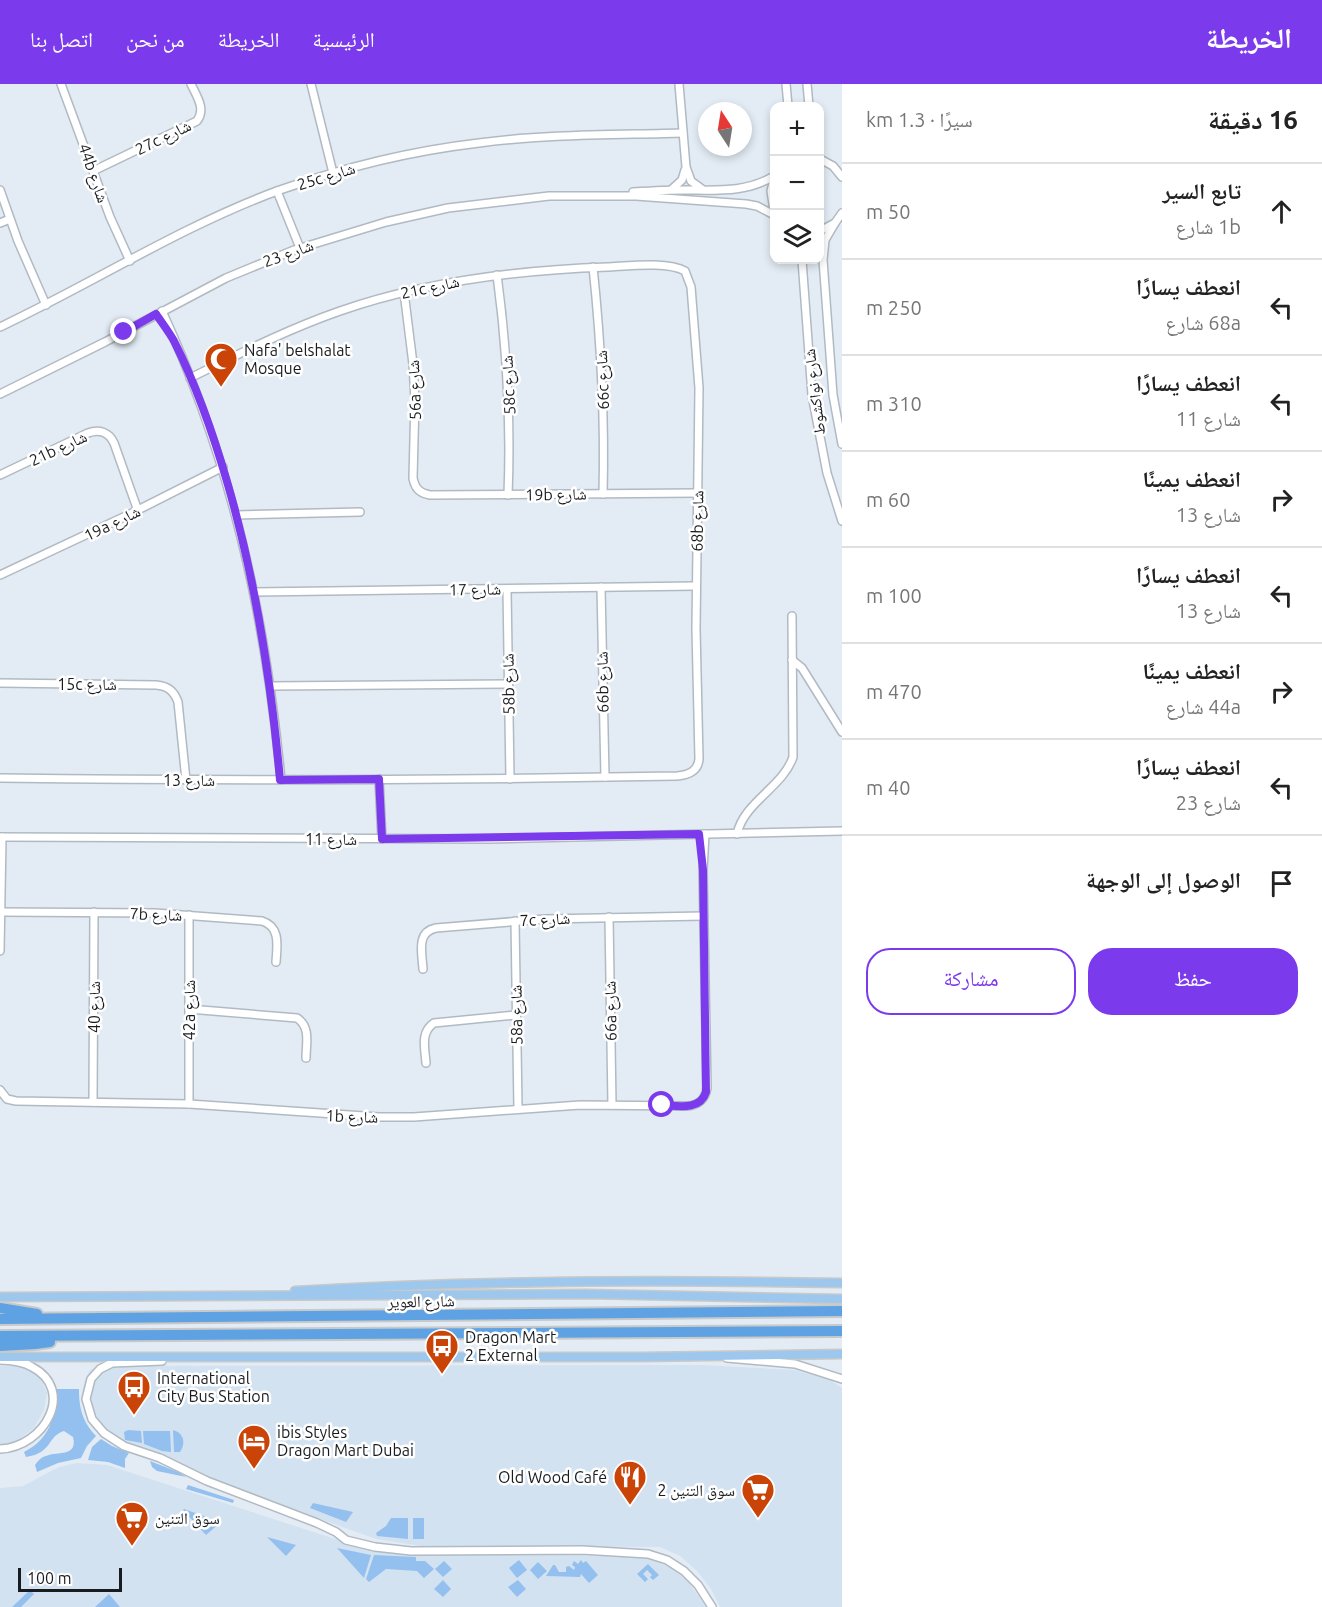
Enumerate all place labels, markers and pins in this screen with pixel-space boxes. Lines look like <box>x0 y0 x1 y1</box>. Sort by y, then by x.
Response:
mosque icon: Nafa' belshalat Mosque <box>203 341 239 388</box>
place label: Nafa' belshalat Mosque <box>244 341 351 377</box>
bus stop icon: Dragon Mart 2 External <box>424 1328 460 1375</box>
place label: Dragon Mart 2 External <box>465 1328 557 1364</box>
bus stop icon: International City Bus Station <box>116 1369 152 1416</box>
place label: International City Bus Station <box>157 1369 270 1405</box>
hotel icon: ibis Styles Dragon Mart Dubai <box>236 1423 272 1470</box>
place label: ibis Styles Dragon Mart Dubai <box>277 1423 414 1459</box>
restaurant icon: Old Wood Café <box>612 1459 648 1506</box>
place label: Old Wood Café <box>498 1468 607 1486</box>
supermarket icon: سوق التنين 2 <box>740 1472 776 1519</box>
place label: سوق التنين 2 <box>658 1481 735 1501</box>
supermarket icon: سوق التنين <box>114 1500 150 1547</box>
place label: سوق التنين <box>155 1509 220 1529</box>

